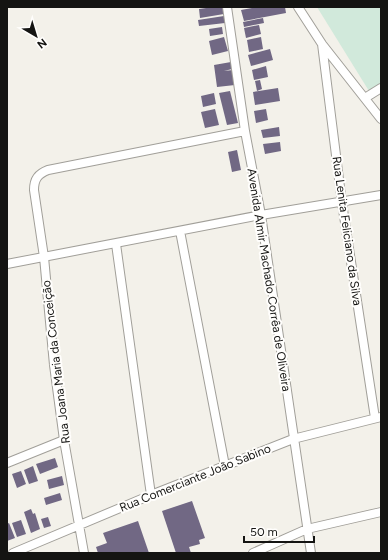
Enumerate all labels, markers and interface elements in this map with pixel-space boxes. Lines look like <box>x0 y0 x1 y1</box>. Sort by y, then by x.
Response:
north arrow <box>16 16 56 56</box>
text: N <box>34 36 49 51</box>
street label: Rua Lenita Feliciano da Silva <box>330 155 364 307</box>
street label: Avenida Almir Machado Corrêa de Oliveira <box>244 167 294 393</box>
street label: Rua Joana Maria da Conceição <box>39 280 73 444</box>
street label: Rua Comerciante João Sabino <box>117 441 273 515</box>
scale bar <box>244 518 314 544</box>
text: 50 m <box>250 525 278 539</box>

